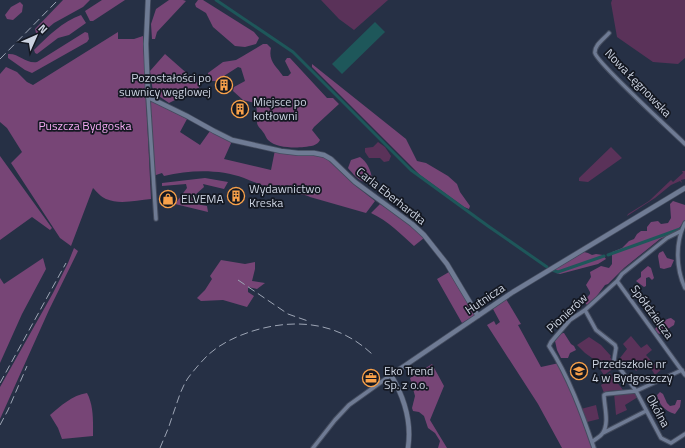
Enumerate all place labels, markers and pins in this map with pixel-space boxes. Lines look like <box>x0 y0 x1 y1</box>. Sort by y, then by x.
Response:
place label: Pozostałości po suwnicy węglowej <box>119 68 211 101</box>
building icon: Pozostałości po suwnicy węglowej <box>214 75 234 95</box>
place label: Miejsce po kotłowni <box>253 92 307 125</box>
building icon: Miejsce po kotłowni <box>230 99 250 119</box>
place label: Wydawnictwo Kreska <box>249 179 321 212</box>
building icon: Wydawnictwo Kreska <box>226 186 246 206</box>
shop icon: ELVEMA <box>158 189 178 209</box>
place label: ELVEMA <box>181 189 224 208</box>
place label: Przedszkole nr 4 w Bydgoszczy <box>592 354 673 387</box>
place label: Eko Trend Sp. z o.o. <box>384 361 433 394</box>
school or university icon: Przedszkole nr 4 w Bydgoszczy <box>569 361 589 381</box>
office icon: Eko Trend Sp. z o.o. <box>361 368 381 388</box>

